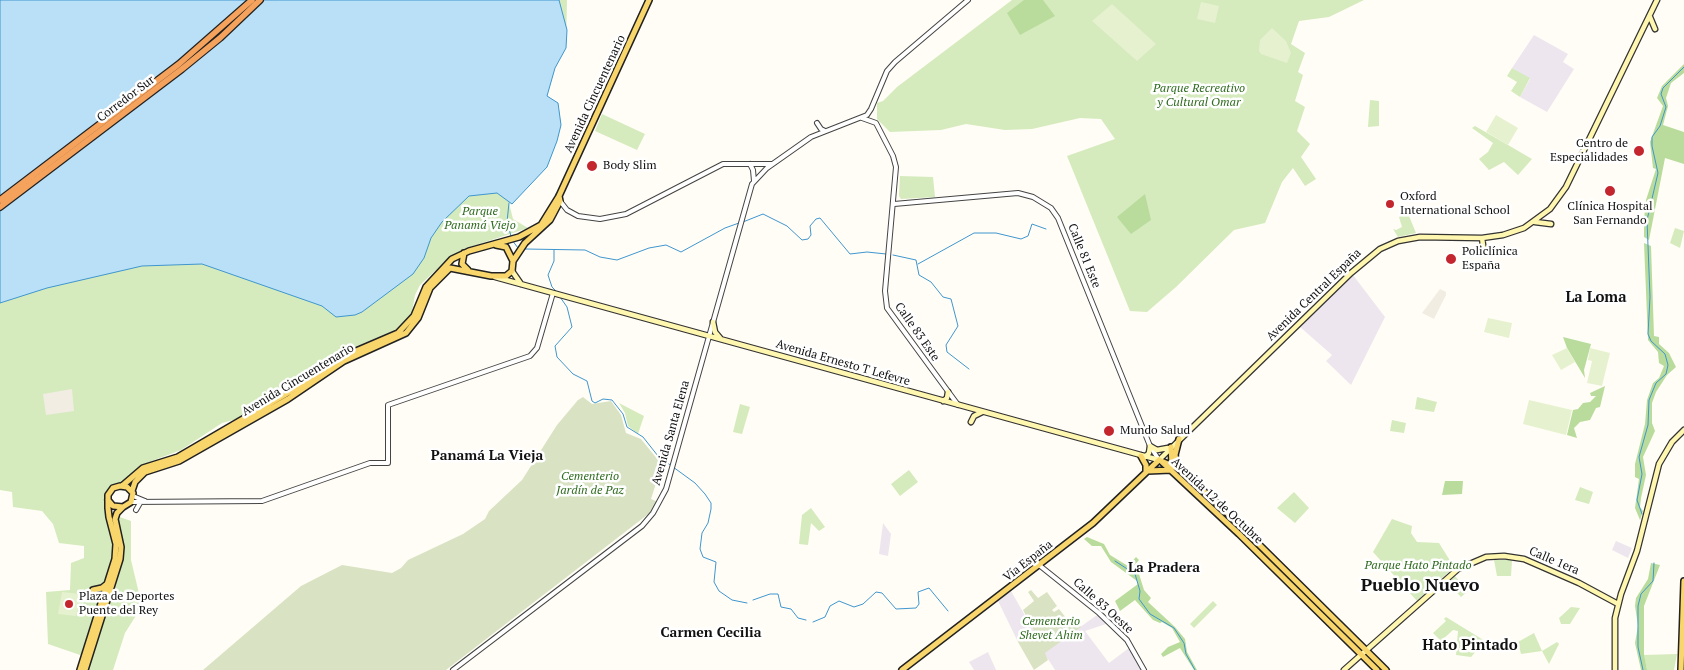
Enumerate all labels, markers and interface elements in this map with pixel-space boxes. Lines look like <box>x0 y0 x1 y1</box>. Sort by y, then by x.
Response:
street label: Avenida Cincuentenario <box>561 33 629 155</box>
street label: Corredor Sur <box>94 73 158 125</box>
park label: Parque Recreativo y Cultural Omar <box>1153 82 1245 110</box>
place label: Centro de Especialidades <box>1550 137 1628 165</box>
marker: Centro de Especialidades <box>1632 144 1646 158</box>
marker: Body Slim <box>585 159 599 173</box>
place label: Body Slim <box>603 159 657 173</box>
marker: Clínica Hospital San Fernando <box>1603 184 1617 198</box>
place label: Oxford International School <box>1400 190 1510 218</box>
marker: Oxford International School <box>1384 198 1396 210</box>
place label: Clínica Hospital San Fernando <box>1567 200 1653 228</box>
park label: Parque Panamá Viejo <box>444 205 516 233</box>
street label: Calle 81 Este <box>1065 222 1103 290</box>
place label: Policlínica España <box>1462 245 1518 273</box>
street label: Avenida Central España <box>1264 246 1364 344</box>
marker: Policlínica España <box>1444 252 1458 266</box>
district label: La Loma <box>1565 289 1627 307</box>
street label: Calle 83 Este <box>892 300 942 364</box>
street label: Avenida Ernesto T Lefevre <box>774 337 912 389</box>
street label: Avenida Cincuentenario <box>239 341 357 419</box>
street label: Avenida Santa Elena <box>649 379 693 487</box>
marker: Mundo Salud <box>1102 424 1116 438</box>
place label: Mundo Salud <box>1120 424 1190 438</box>
district label: Panamá La Vieja <box>431 448 543 464</box>
street label: Avenida 12 de Octubre <box>1168 455 1266 547</box>
park label: Cementerio Jardín de Paz <box>556 470 624 498</box>
street label: Vía España <box>1000 537 1056 585</box>
street label: Calle 1era <box>1527 544 1581 578</box>
park label: Parque Hato Pintado <box>1364 559 1472 573</box>
district label: La Pradera <box>1128 560 1200 576</box>
street label: Calle 83 Oeste <box>1070 575 1136 637</box>
district label: Pueblo Nuevo <box>1361 575 1479 597</box>
place label: Plaza de Deportes Puente del Rey <box>79 590 175 618</box>
marker: Plaza de Deportes Puente del Rey <box>63 598 75 610</box>
park label: Cementerio Shevet Ahim <box>1019 615 1083 643</box>
district label: Carmen Cecilia <box>660 625 762 641</box>
district label: Hato Pintado <box>1422 637 1518 655</box>

